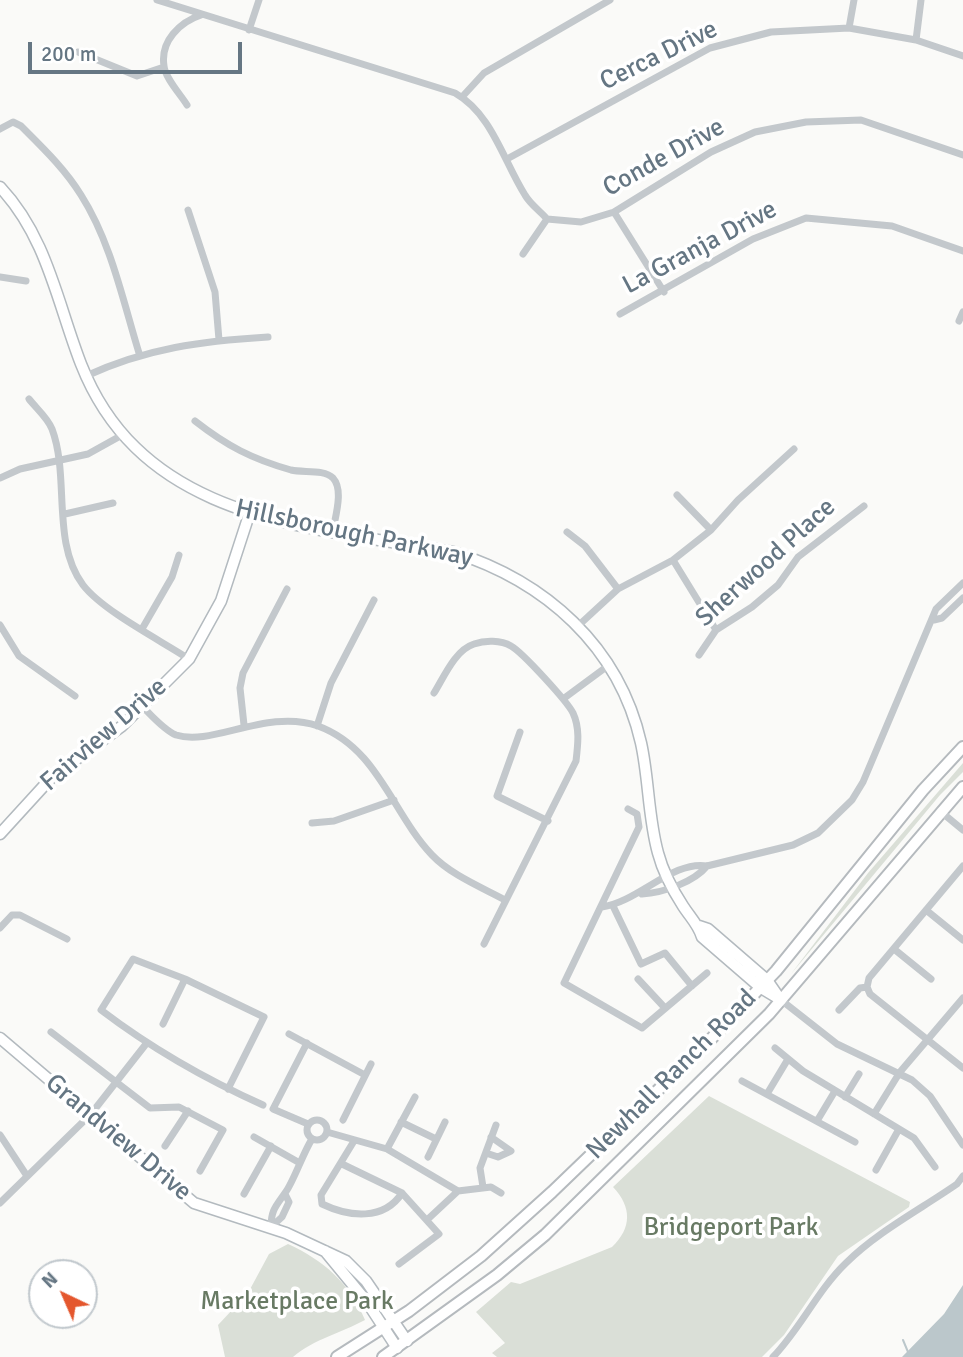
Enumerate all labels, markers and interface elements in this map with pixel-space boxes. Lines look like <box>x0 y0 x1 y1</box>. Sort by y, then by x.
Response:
street label: Cerca Drive <box>595 14 723 98</box>
scale bar <box>32 28 245 72</box>
text: 200 m <box>41 41 96 67</box>
street label: Conde Drive <box>598 112 730 204</box>
street label: La Granja Drive <box>618 194 782 302</box>
street label: Sherwood Place <box>690 492 842 634</box>
street label: Hillsborough Parkway <box>232 494 476 574</box>
street label: Fairview Drive <box>34 672 174 798</box>
street label: Newhall Ranch Road <box>580 983 764 1167</box>
street label: Grandview Drive <box>39 1068 197 1208</box>
park label: Bridgeport Park <box>643 1212 819 1244</box>
north arrow <box>28 1259 98 1329</box>
text: N <box>37 1267 63 1294</box>
park label: Marketplace Park <box>200 1286 394 1318</box>

